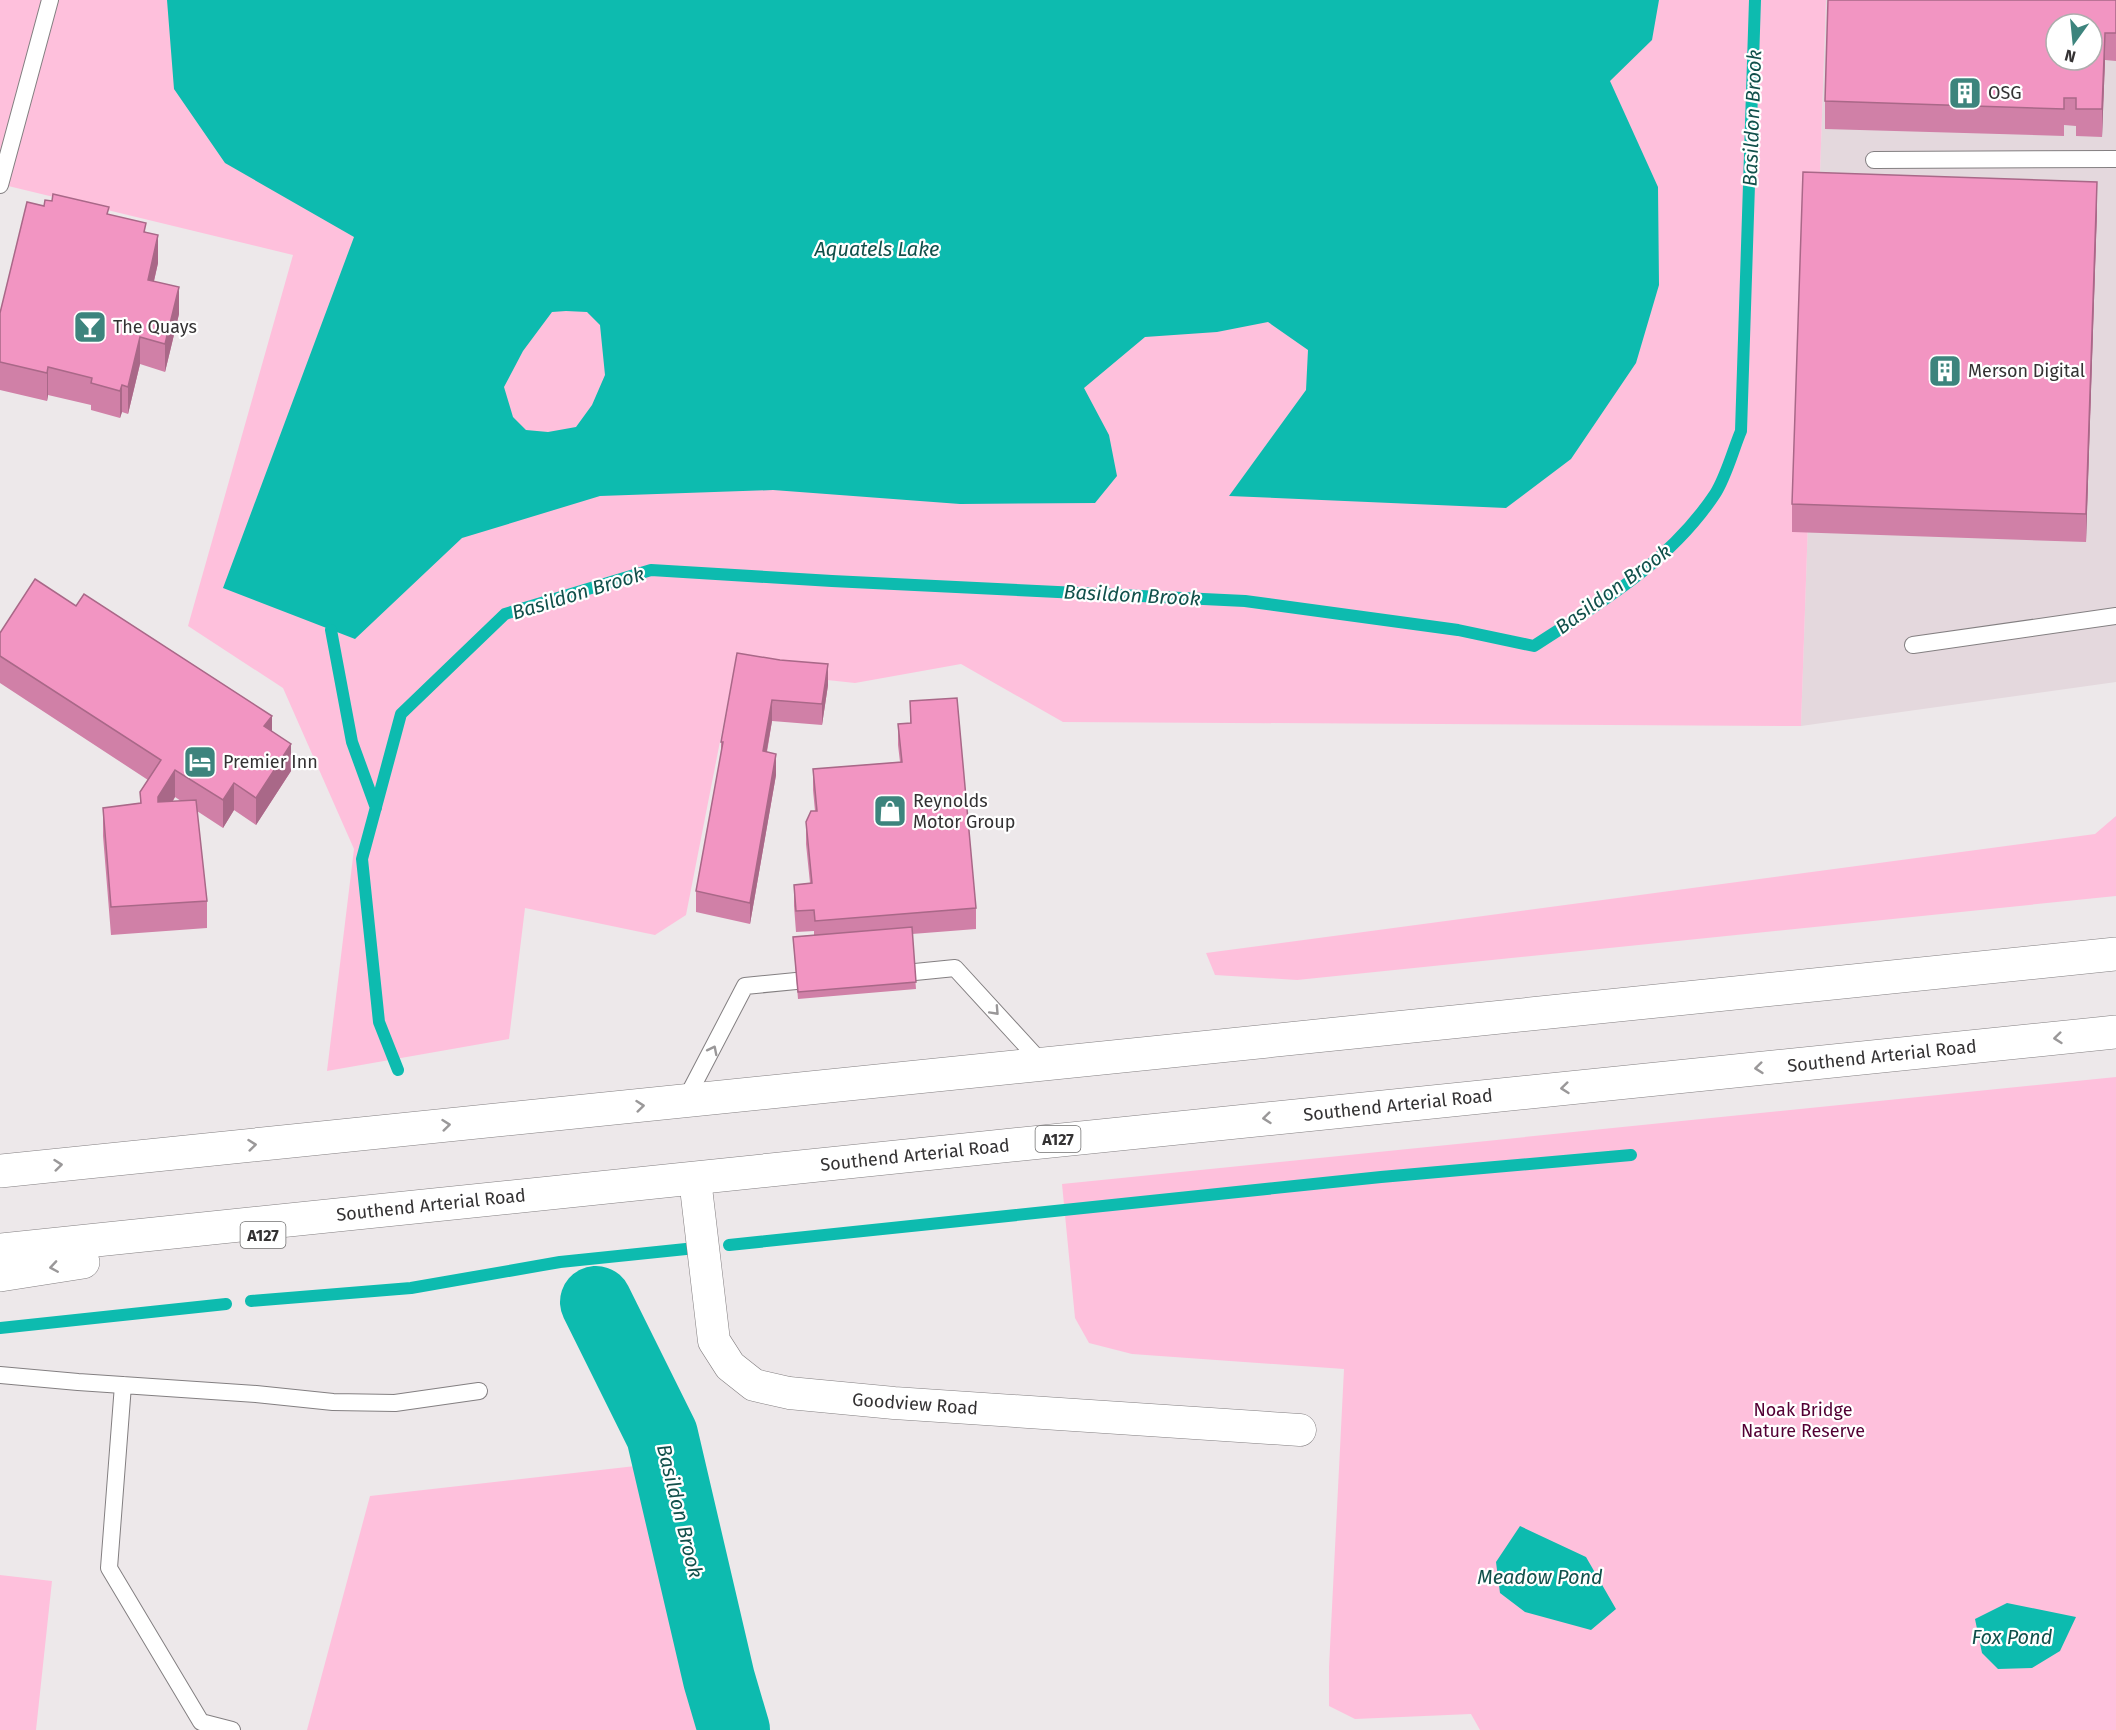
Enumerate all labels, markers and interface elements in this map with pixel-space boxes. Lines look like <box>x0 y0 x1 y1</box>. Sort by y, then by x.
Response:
north arrow <box>2044 12 2104 72</box>
text: N <box>2063 45 2078 67</box>
water label: Basildon Brook <box>1738 49 1766 187</box>
building icon: OSG <box>1947 75 1983 111</box>
place label: OSG <box>1988 82 2022 104</box>
water label: Aquatels Lake <box>814 237 939 261</box>
bar icon: The Quays <box>72 309 108 345</box>
place label: The Quays <box>113 316 197 338</box>
building icon: Merson Digital <box>1927 353 1963 389</box>
place label: Merson Digital <box>1968 360 2085 382</box>
water label: Basildon Brook <box>1551 539 1676 639</box>
water label: Basildon Brook <box>509 561 647 625</box>
water label: Basildon Brook <box>1063 579 1201 611</box>
hotel icon: Premier Inn <box>182 744 218 780</box>
place label: Premier Inn <box>223 751 318 773</box>
place label: Reynolds Motor Group <box>913 790 1015 833</box>
shop icon: Reynolds Motor Group <box>872 793 908 829</box>
one-way arrow <box>987 1004 998 1015</box>
one-way arrow <box>2053 1031 2062 1044</box>
street label: Southend Arterial Road <box>1786 1035 1978 1077</box>
one-way arrow <box>706 1045 717 1056</box>
one-way arrow <box>1755 1061 1764 1074</box>
one-way arrow <box>1561 1081 1570 1094</box>
street label: Southend Arterial Road <box>1302 1084 1494 1126</box>
one-way arrow <box>636 1100 645 1113</box>
one-way arrow <box>1262 1111 1271 1124</box>
one-way arrow <box>442 1120 451 1132</box>
road number: A127 <box>1036 1126 1080 1152</box>
street label: Southend Arterial Road <box>819 1134 1011 1176</box>
one-way arrow <box>248 1139 257 1152</box>
one-way arrow <box>54 1159 63 1172</box>
street label: Southend Arterial Road <box>335 1184 527 1226</box>
road number: A127 <box>240 1222 286 1248</box>
one-way arrow <box>49 1260 58 1272</box>
street label: Goodview Road <box>851 1389 979 1419</box>
park label: Noak Bridge Nature Reserve <box>1741 1399 1865 1442</box>
water label: Basildon Brook <box>652 1442 708 1580</box>
water label: Meadow Pond <box>1477 1565 1603 1589</box>
water label: Fox Pond <box>1972 1625 2053 1649</box>

